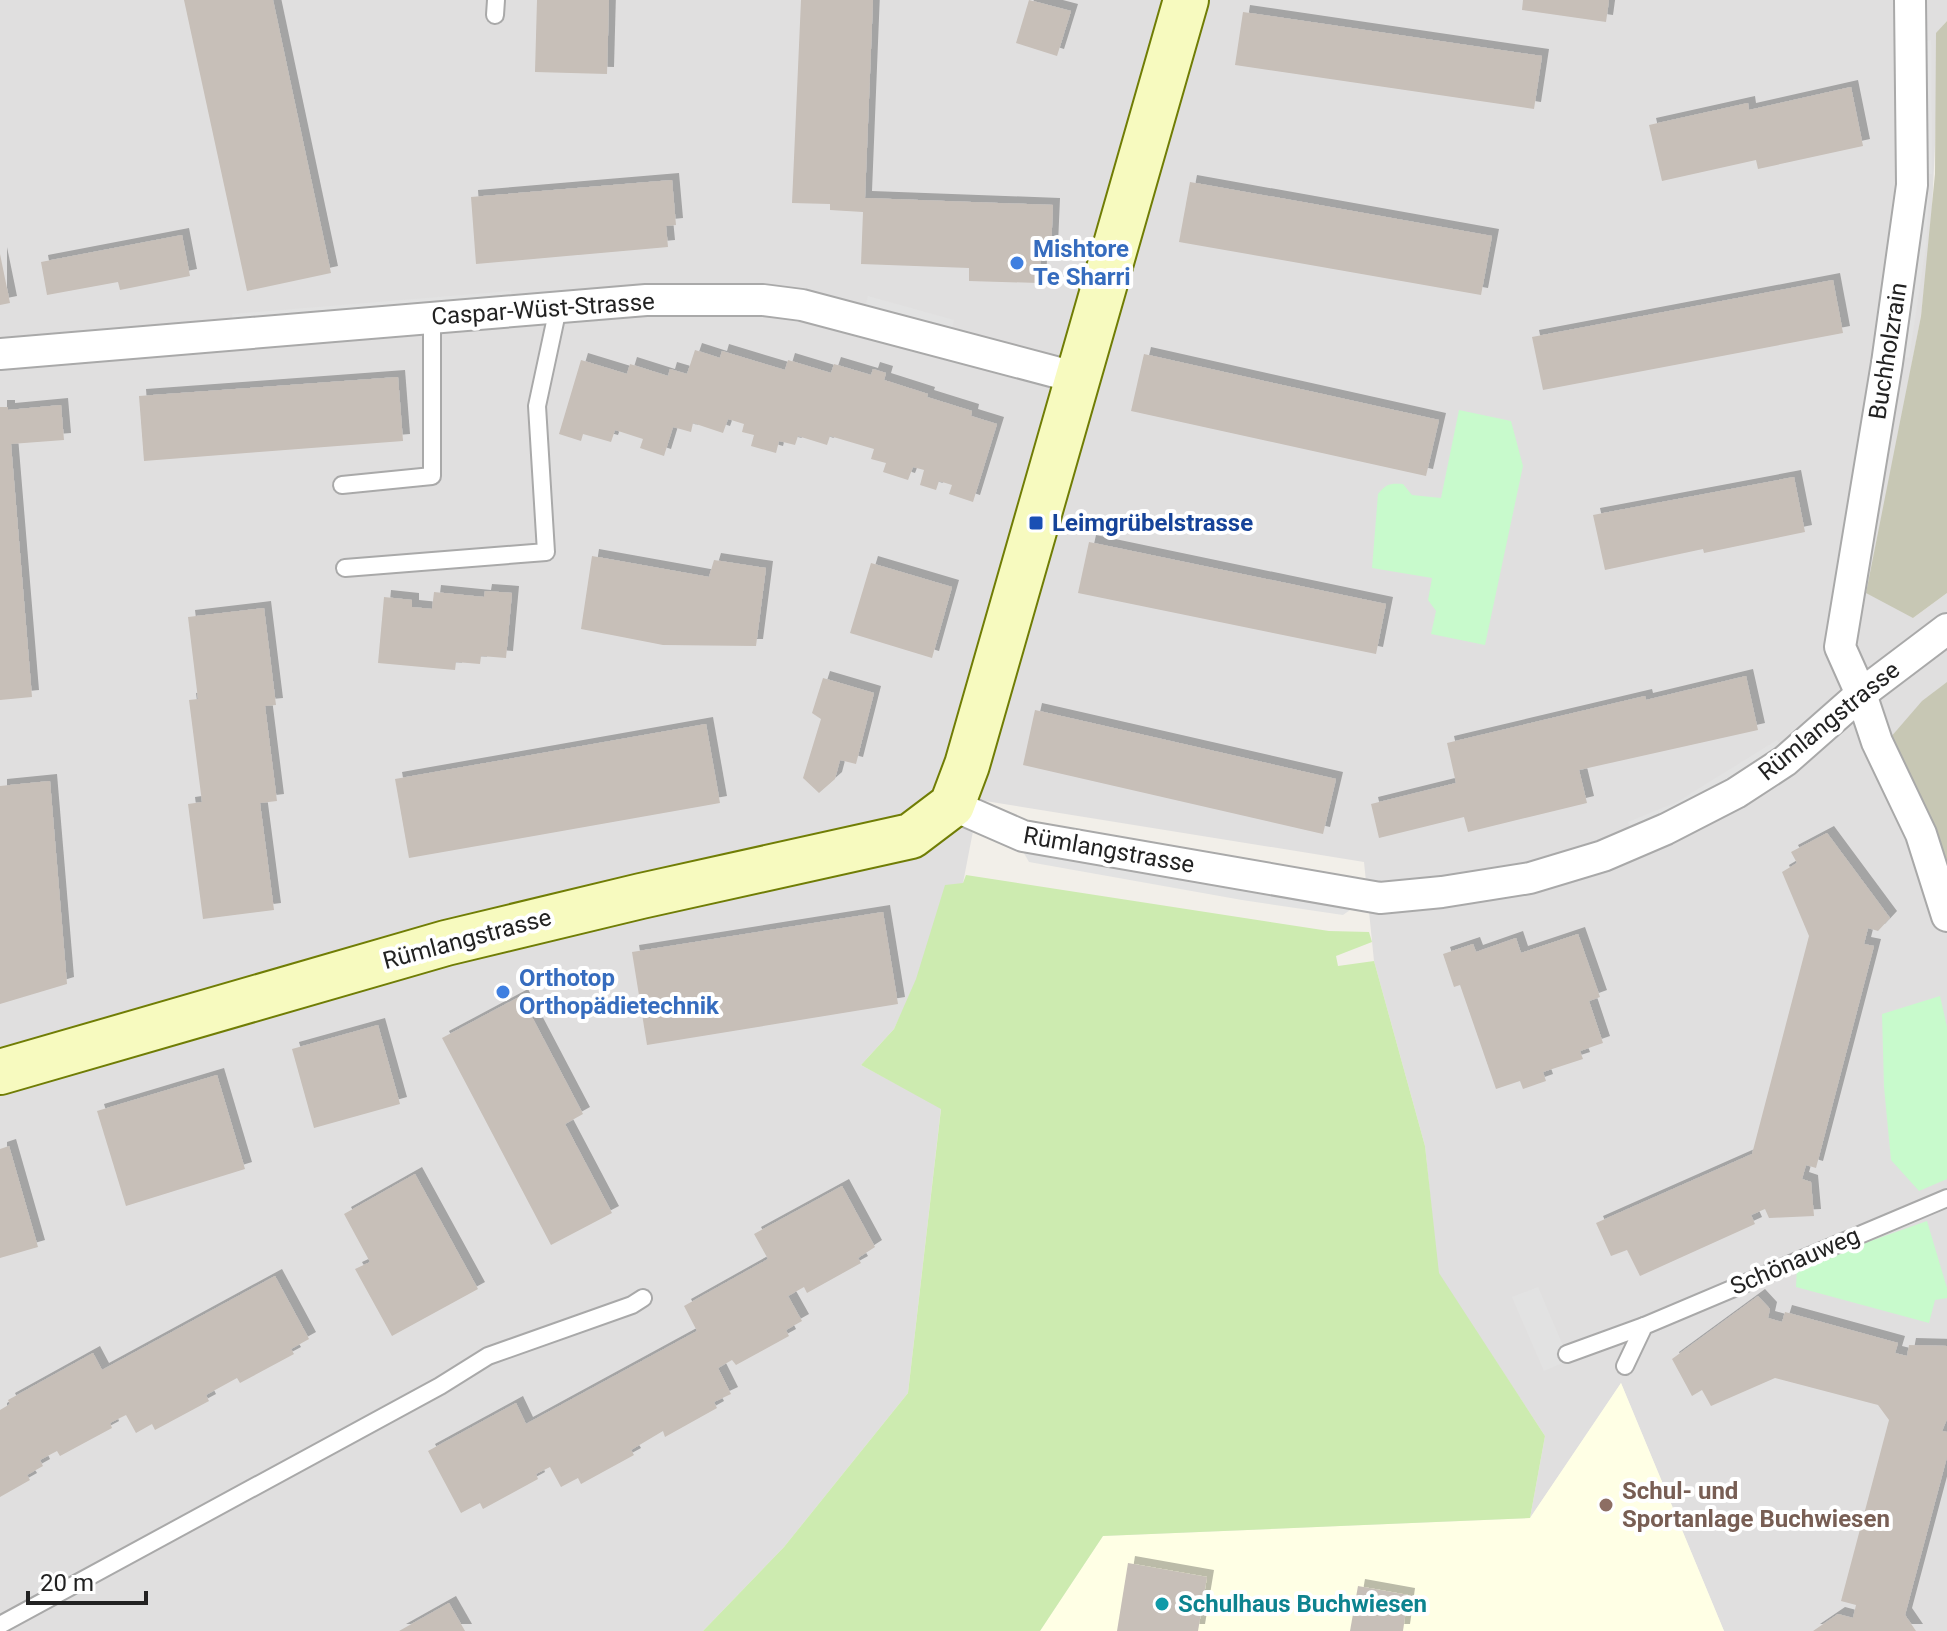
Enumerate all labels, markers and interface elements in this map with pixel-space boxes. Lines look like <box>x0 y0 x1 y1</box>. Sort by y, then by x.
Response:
place label: Mishtore Te Sharri <box>1033 235 1131 291</box>
marker: Mishtore Te Sharri <box>1008 254 1026 272</box>
street label: Buchholzrain <box>1863 280 1913 422</box>
street label: Caspar-Wüst-Strasse <box>430 287 656 331</box>
place label: Leimgrübelstrasse <box>1052 509 1253 537</box>
marker: Leimgrübelstrasse <box>1027 514 1045 532</box>
street label: Rümlangstrasse <box>1753 656 1905 786</box>
street label: Rümlangstrasse <box>1021 821 1197 879</box>
street label: Rümlangstrasse <box>380 903 554 975</box>
place label: Orthotop Orthopädietechnik <box>519 964 720 1020</box>
marker: Orthotop Orthopädietechnik <box>494 983 512 1001</box>
street label: Schönauweg <box>1726 1221 1864 1301</box>
place label: Schul- und Sportanlage Buchwiesen <box>1622 1477 1890 1533</box>
marker: Schul- und Sportanlage Buchwiesen <box>1597 1496 1615 1514</box>
scale bar <box>28 1555 146 1605</box>
text: 20 m <box>40 1569 94 1597</box>
place label: Schulhaus Buchwiesen <box>1178 1590 1427 1618</box>
marker: Schulhaus Buchwiesen <box>1153 1595 1171 1613</box>

